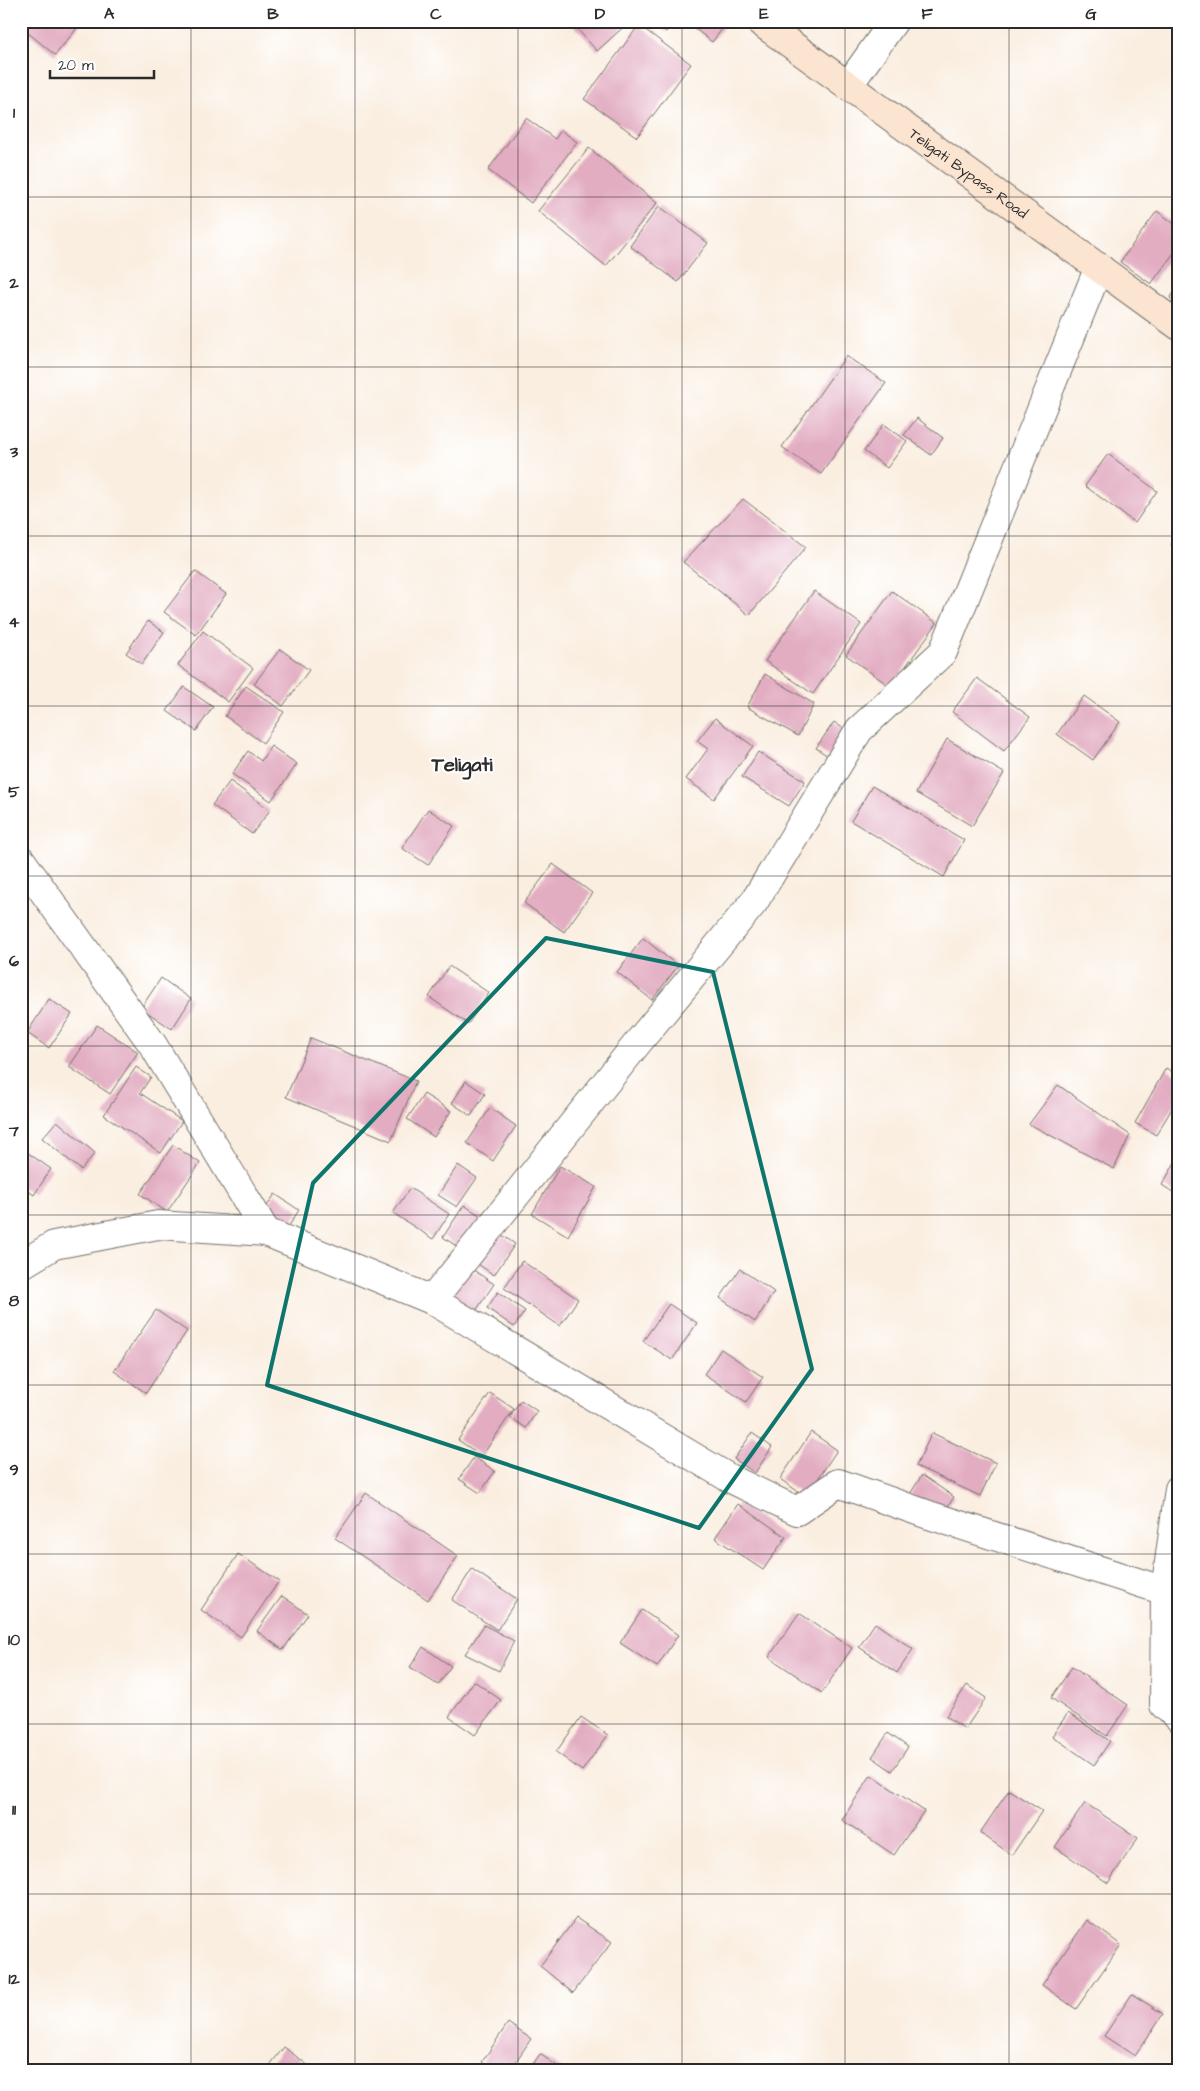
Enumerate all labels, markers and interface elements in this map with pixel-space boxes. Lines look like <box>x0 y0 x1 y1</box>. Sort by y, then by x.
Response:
text: A <box>104 3 115 25</box>
text: B <box>267 3 279 25</box>
text: C <box>430 3 442 25</box>
text: D <box>595 3 606 25</box>
text: E <box>759 3 769 25</box>
text: F <box>921 3 933 25</box>
text: G <box>1085 3 1097 25</box>
scale bar <box>50 48 154 80</box>
text: 20 m <box>58 55 94 76</box>
text: 1 <box>13 102 16 124</box>
street label: Teligati Bypass Road <box>905 123 1032 224</box>
text: 2 <box>8 272 19 294</box>
text: 3 <box>9 441 19 463</box>
text: 4 <box>9 611 20 633</box>
district label: Teligati <box>430 751 493 780</box>
text: 5 <box>8 781 20 803</box>
text: 6 <box>9 950 19 972</box>
text: 7 <box>8 1120 19 1142</box>
text: 8 <box>9 1290 20 1312</box>
text: 9 <box>9 1459 19 1481</box>
text: 10 <box>8 1629 20 1651</box>
text: 11 <box>12 1799 17 1821</box>
text: 12 <box>8 1968 20 1990</box>

